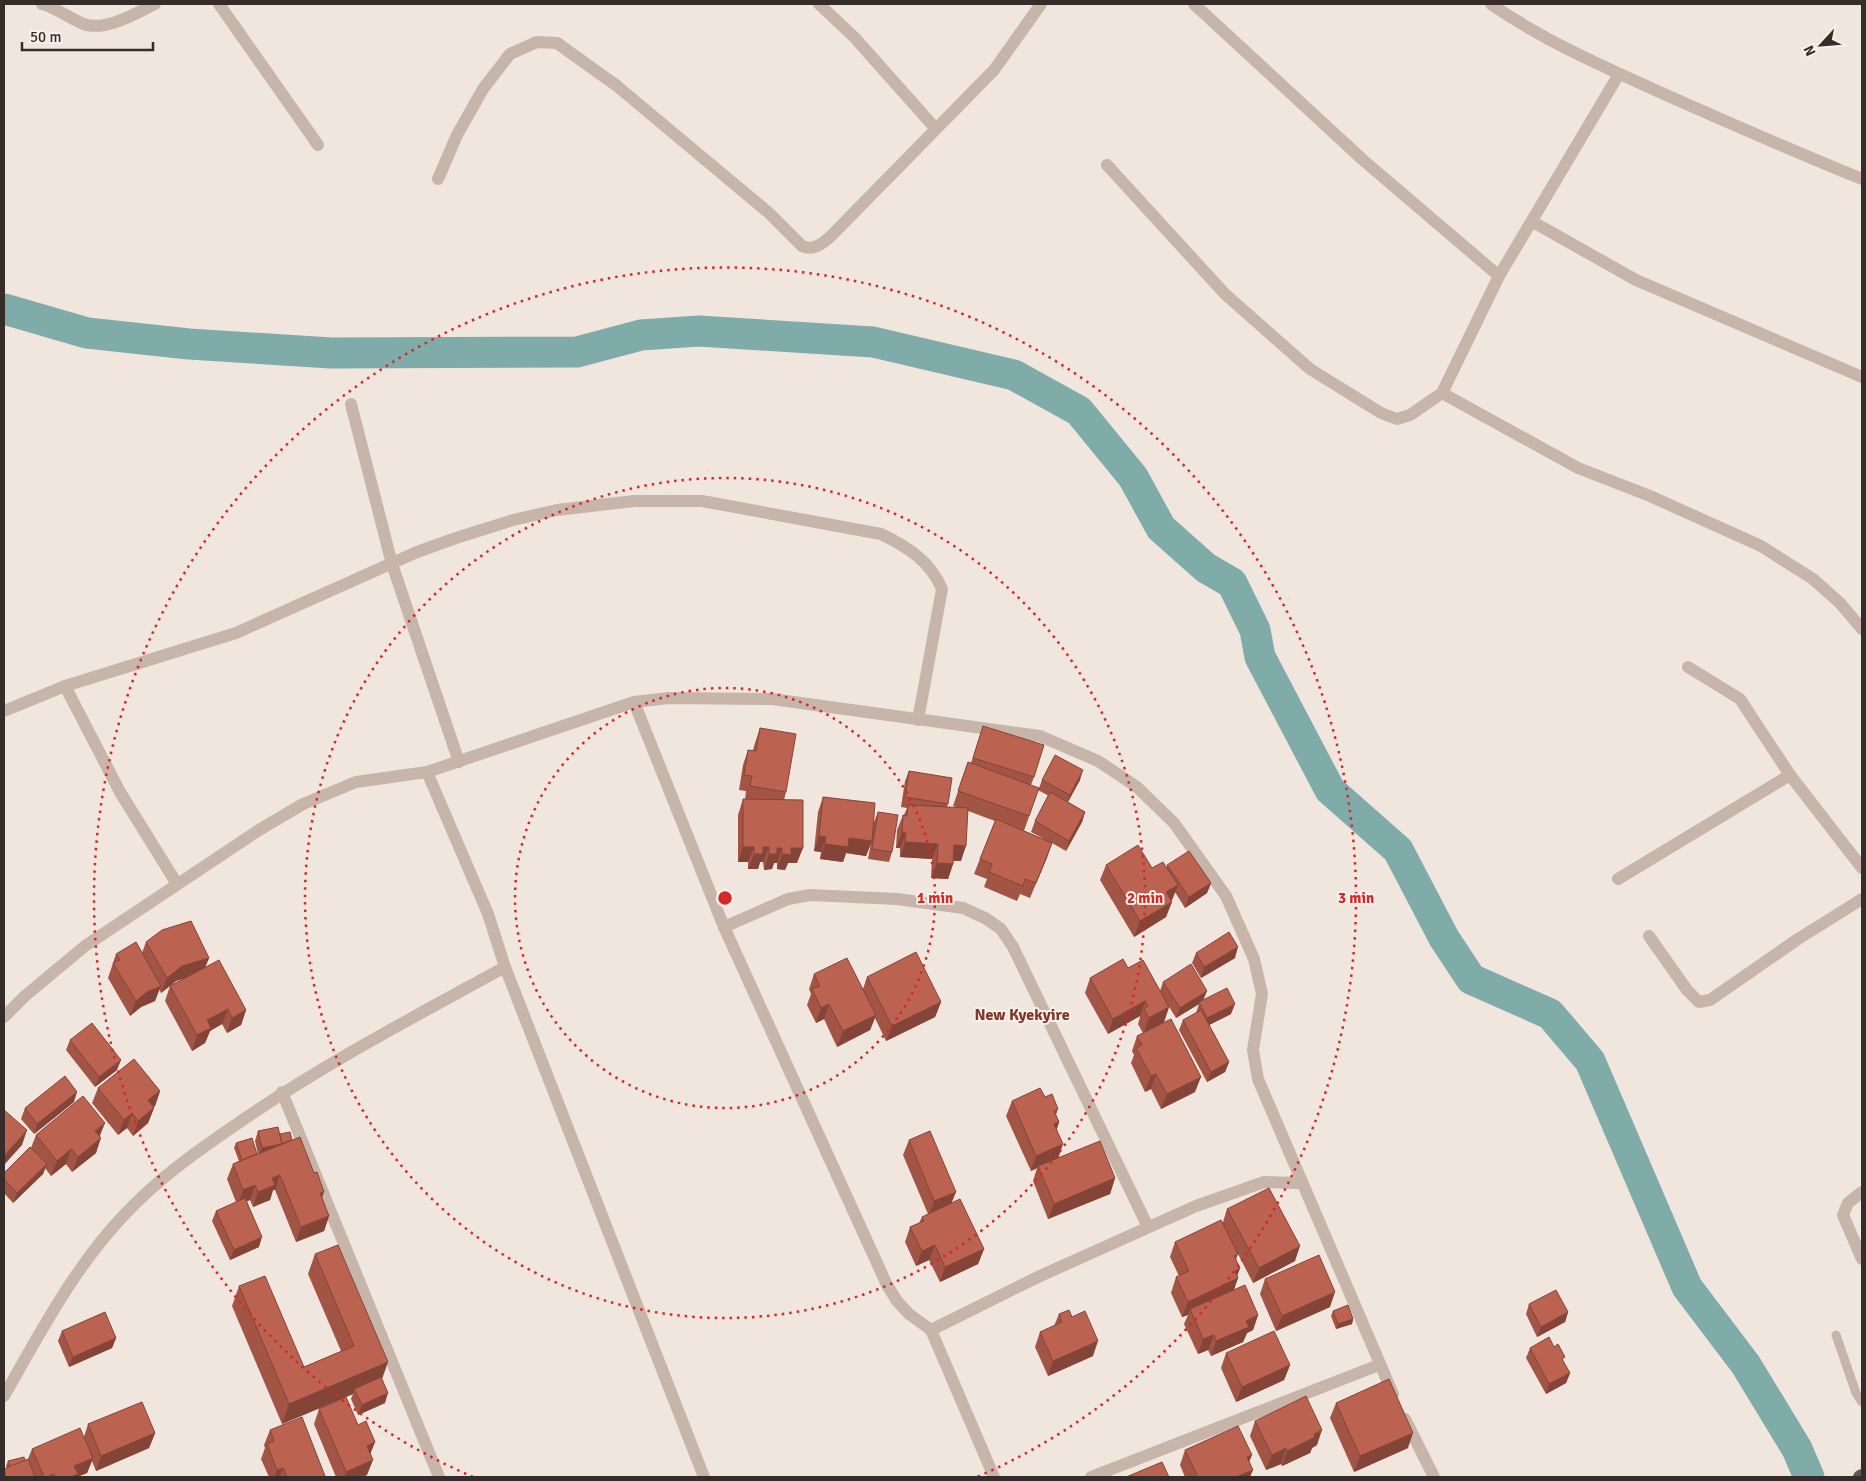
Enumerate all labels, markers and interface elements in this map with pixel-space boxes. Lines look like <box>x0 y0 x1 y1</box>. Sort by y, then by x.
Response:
scale bar <box>22 20 154 52</box>
north arrow <box>1796 20 1846 70</box>
text: 50 m <box>30 28 61 46</box>
text: N <box>1800 42 1820 59</box>
centre of rings <box>716 889 734 907</box>
text: 1 min <box>917 889 953 907</box>
text: 2 min <box>1127 889 1163 907</box>
text: 3 min <box>1338 889 1374 907</box>
district label: New Kyekyire <box>974 1005 1070 1025</box>

